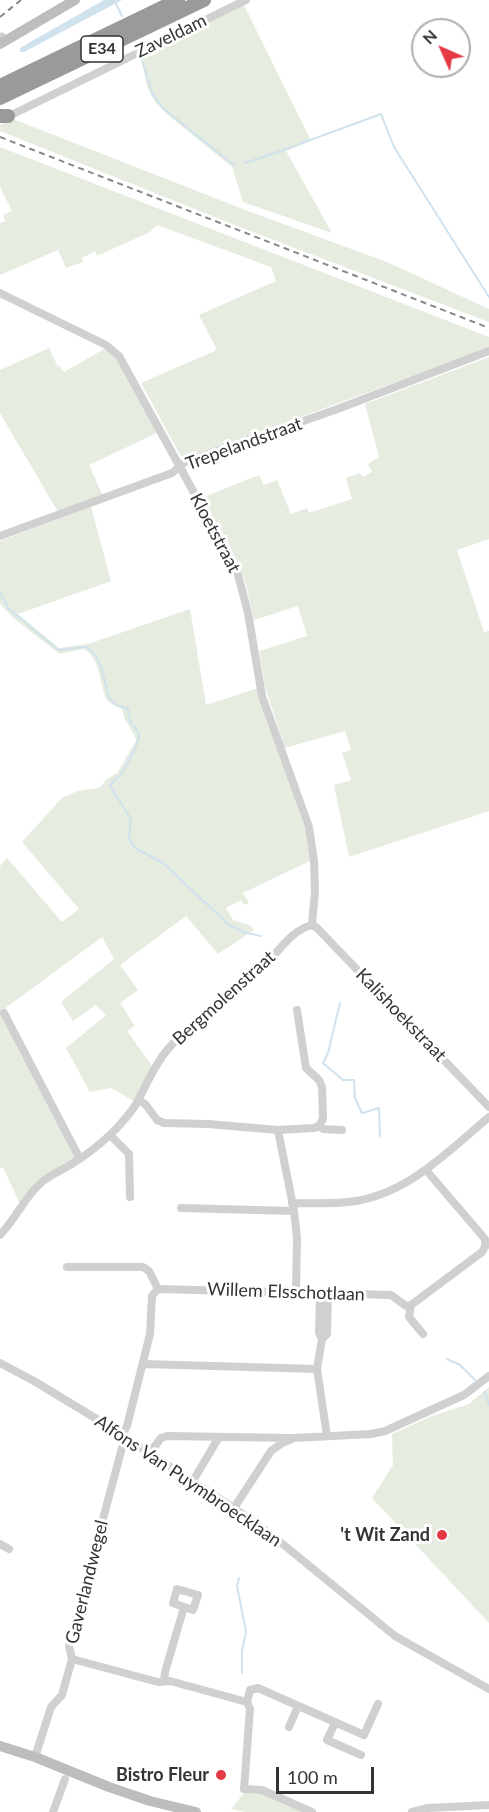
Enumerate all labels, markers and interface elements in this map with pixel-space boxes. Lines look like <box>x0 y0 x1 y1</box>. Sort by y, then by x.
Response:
street label: Zaveldam <box>132 10 210 62</box>
north arrow <box>411 18 471 78</box>
text: N <box>418 25 440 47</box>
road number: E34 <box>81 36 123 62</box>
street label: Trepelandstraat <box>183 413 305 475</box>
street label: Kloetstraat <box>185 489 245 577</box>
street label: Bergmolenstraat <box>168 946 280 1050</box>
street label: Kalishoekstraat <box>351 964 451 1066</box>
street label: Willem Elsschotlaan <box>207 1278 365 1306</box>
street label: Alfons Van Puymbroecklaan <box>91 1410 285 1552</box>
street label: Gaverlandwegel <box>61 1518 113 1646</box>
place label: 't Wit Zand <box>340 1524 430 1546</box>
marker: 't Wit Zand <box>435 1528 449 1542</box>
scale bar <box>279 1755 376 1793</box>
place label: Bistro Fleur <box>116 1764 209 1786</box>
text: 100 m <box>287 1766 338 1788</box>
marker: Bistro Fleur <box>214 1768 228 1782</box>

